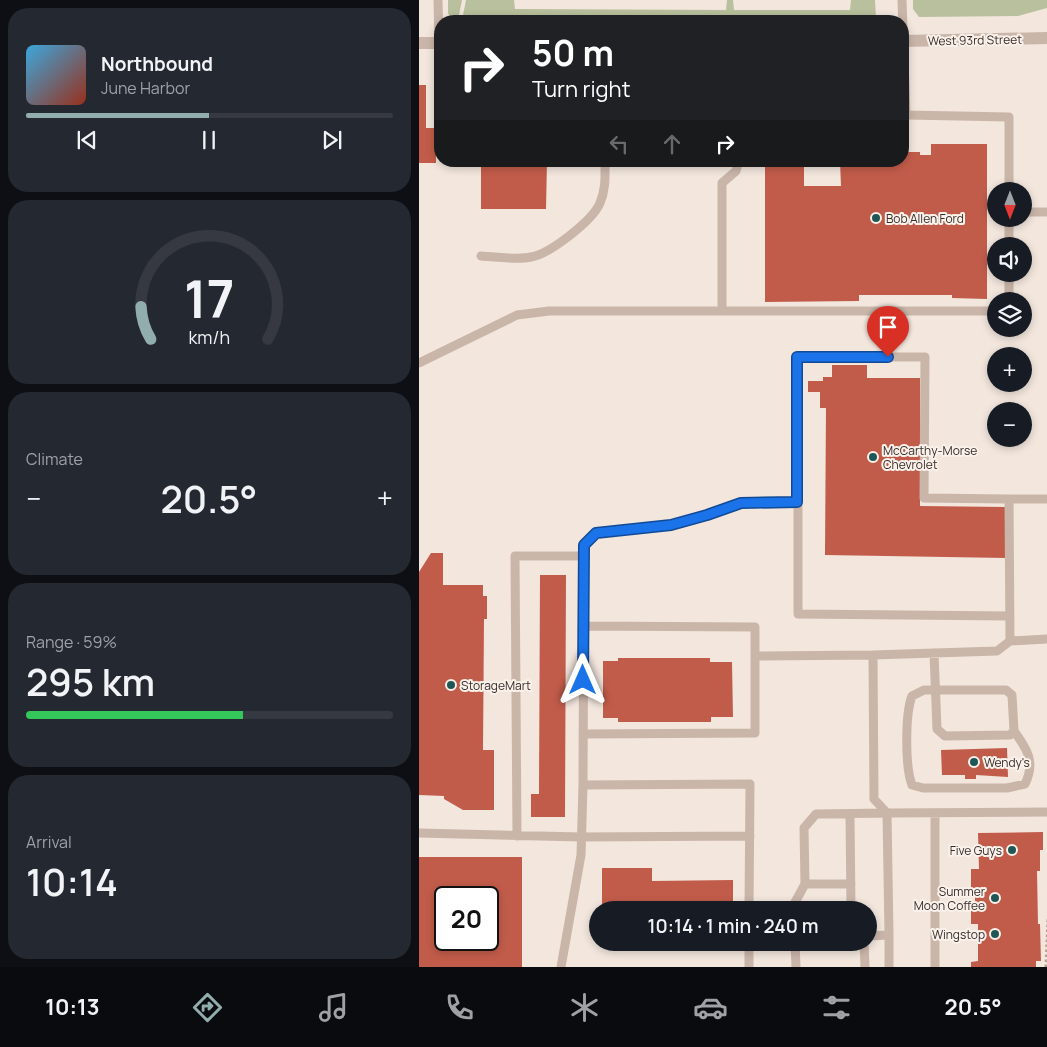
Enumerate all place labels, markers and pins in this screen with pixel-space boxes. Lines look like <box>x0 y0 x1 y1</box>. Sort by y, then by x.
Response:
place label: Bob Allen Ford <box>886 210 964 227</box>
marker: Bob Allen Ford <box>870 212 882 224</box>
pin <box>867 306 909 357</box>
place label: McCarthy-Morse Chevrolet <box>883 442 977 473</box>
marker: McCarthy-Morse Chevrolet <box>867 451 879 463</box>
place label: StorageMart <box>461 677 531 694</box>
marker: StorageMart <box>445 679 457 691</box>
place label: Wendy's <box>984 754 1030 771</box>
marker: Wendy's <box>968 756 980 768</box>
place label: Five Guys <box>950 842 1002 859</box>
marker: Five Guys <box>1006 844 1018 856</box>
place label: Summer Moon Coffee <box>914 883 986 914</box>
marker: Summer Moon Coffee <box>989 892 1001 904</box>
place label: Wingstop <box>932 926 985 943</box>
marker: Wingstop <box>989 928 1001 940</box>

